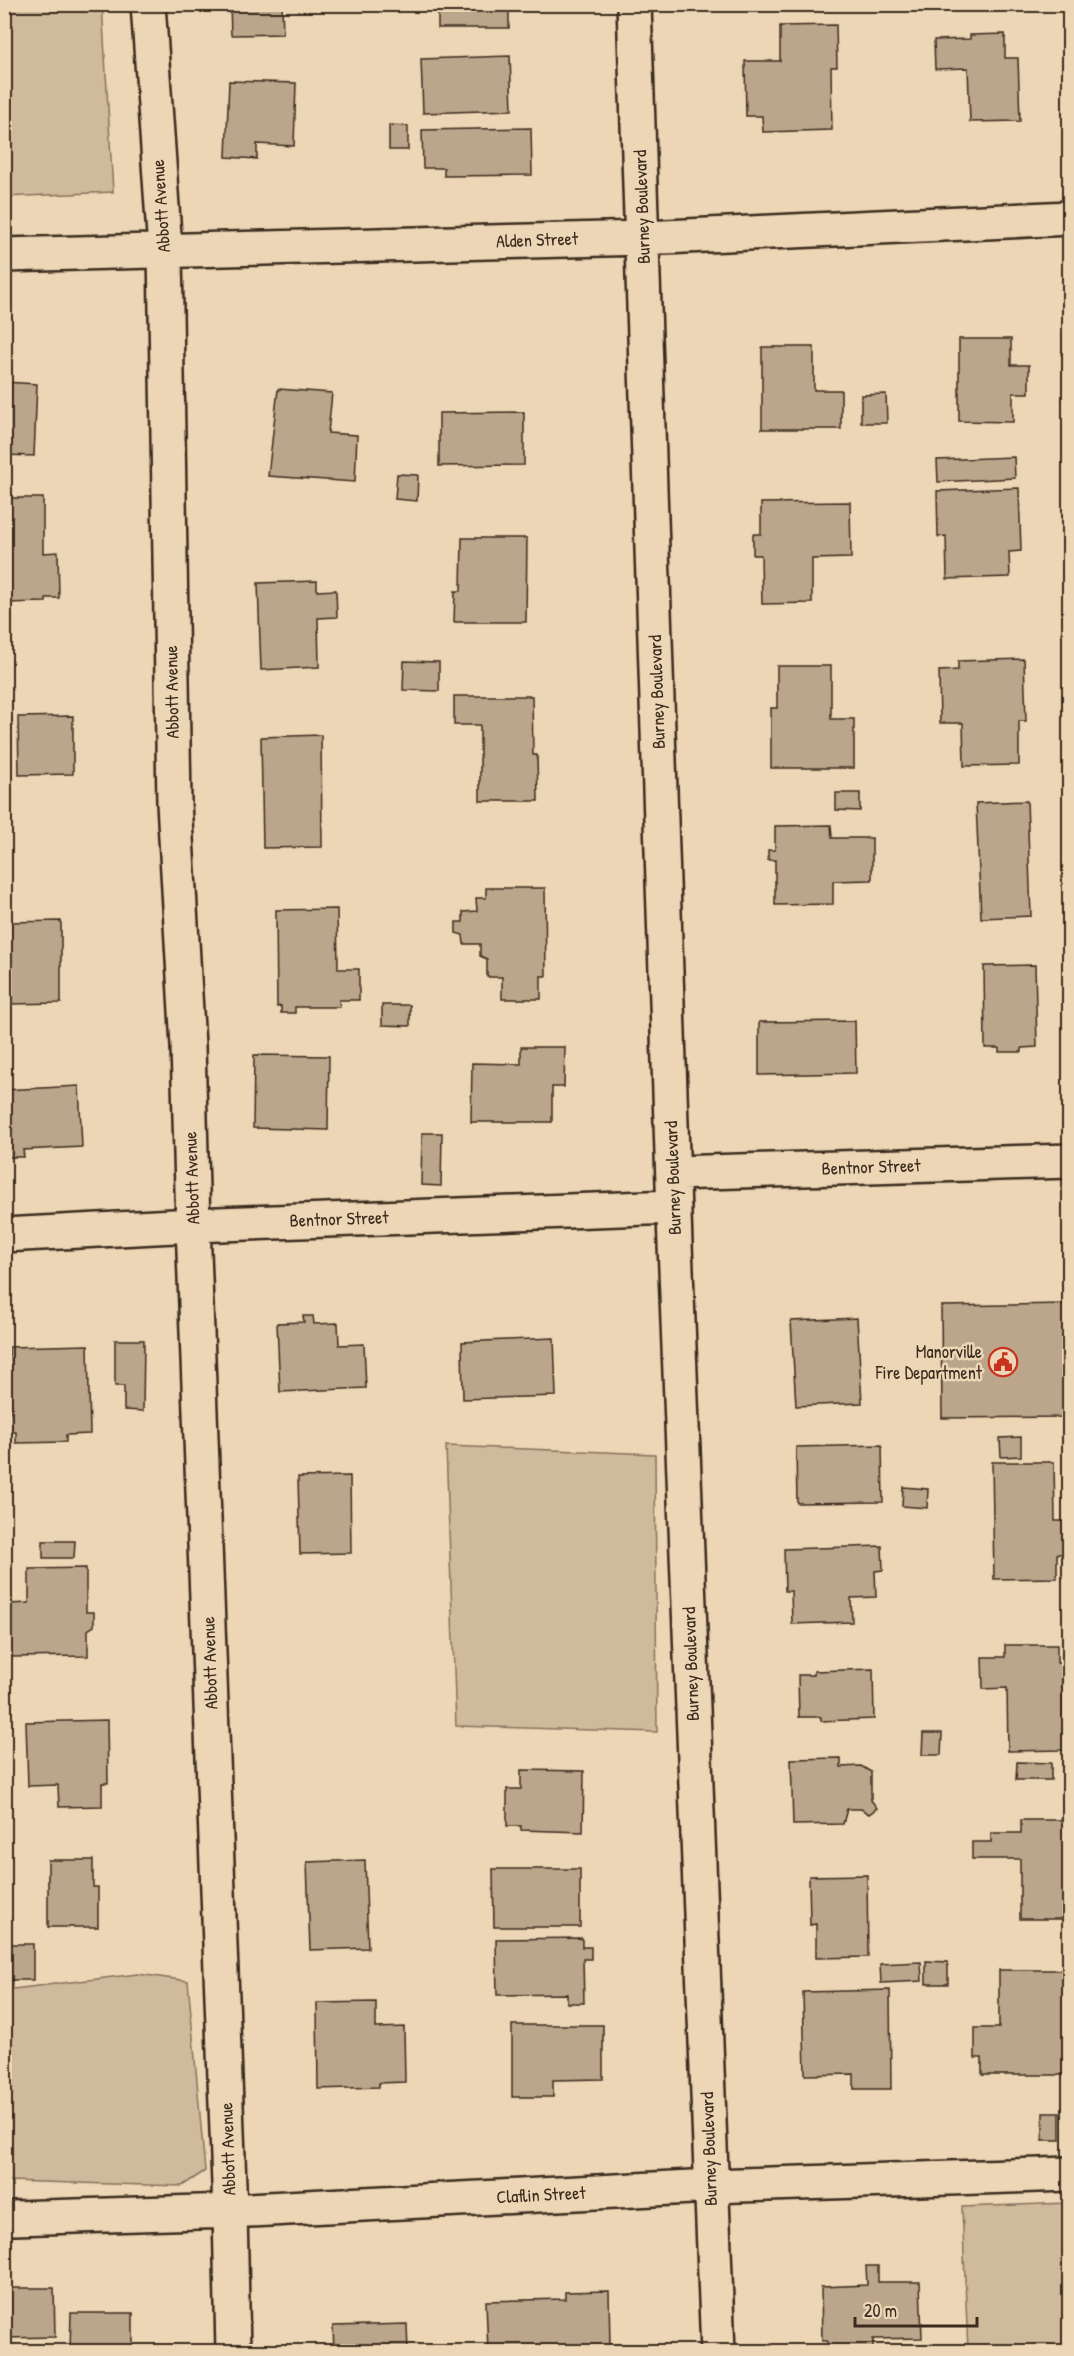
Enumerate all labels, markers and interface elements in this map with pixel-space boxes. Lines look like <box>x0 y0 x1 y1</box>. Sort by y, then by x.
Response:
street label: Burney Boulevard <box>627 150 656 264</box>
street label: Abbott Avenue <box>145 159 176 253</box>
street label: Alden Street <box>496 226 579 253</box>
street label: Burney Boulevard <box>642 635 671 749</box>
street label: Abbott Avenue <box>158 645 185 739</box>
street label: Burney Boulevard <box>658 1121 687 1235</box>
street label: Abbott Avenue <box>177 1131 206 1225</box>
street label: Bentnor Street <box>821 1152 922 1181</box>
street label: Bentnor Street <box>289 1204 390 1233</box>
place label: Manorville Fire Department <box>875 1339 983 1385</box>
public building icon: Manorville Fire Department <box>987 1346 1019 1378</box>
street label: Burney Boulevard <box>676 1607 705 1721</box>
street label: Abbott Avenue <box>195 1616 224 1710</box>
street label: Burney Boulevard <box>694 2092 723 2206</box>
street label: Abbott Avenue <box>213 2102 242 2196</box>
street label: Claflin Street <box>496 2180 587 2209</box>
scale bar <box>855 2290 976 2328</box>
text: 20 m <box>864 2298 897 2323</box>

